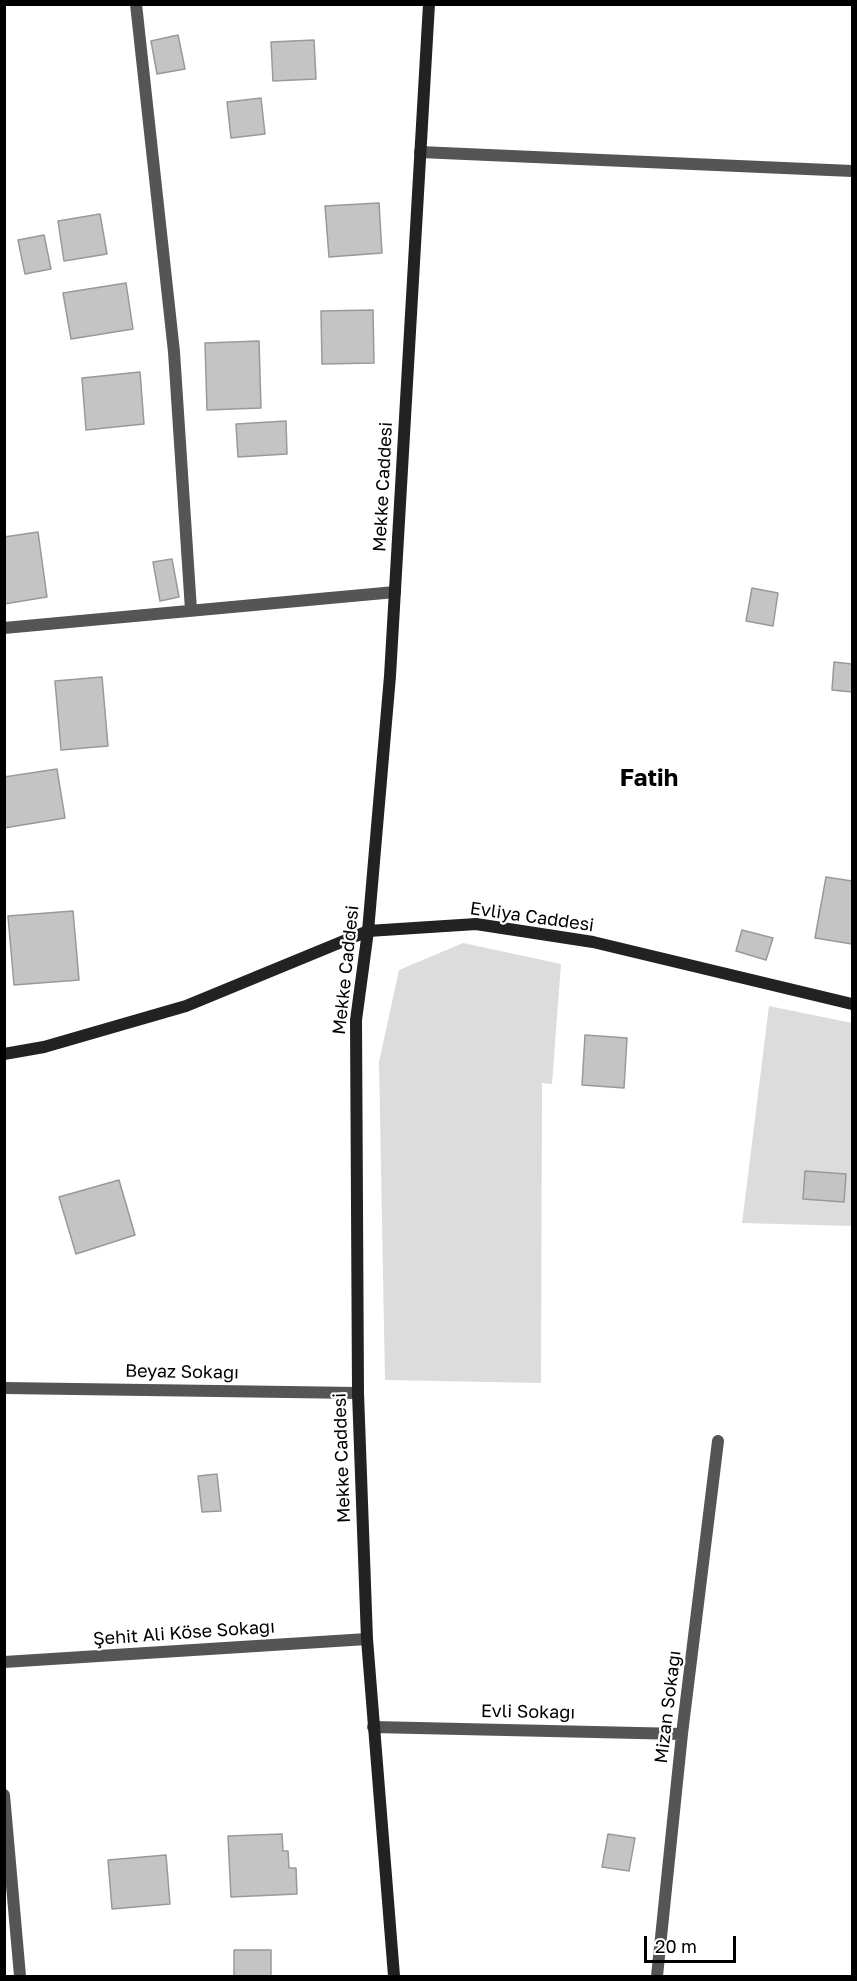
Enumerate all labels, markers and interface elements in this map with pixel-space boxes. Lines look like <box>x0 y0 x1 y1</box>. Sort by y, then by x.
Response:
street label: Mekke Caddesi <box>369 421 397 553</box>
district label: Fatih <box>620 764 678 792</box>
street label: Evliya Caddesi <box>469 898 595 936</box>
street label: Mekke Caddesi <box>328 904 364 1036</box>
street label: Beyaz Sokağı <box>125 1360 239 1384</box>
street label: Mekke Caddesi <box>329 1393 355 1523</box>
street label: Şehit Ali Köse Sokağı <box>92 1616 276 1650</box>
street label: Mizan Sokağı <box>650 1649 686 1765</box>
street label: Evli Sokağı <box>481 1700 575 1724</box>
scale bar <box>647 1924 738 1962</box>
text: 20 m <box>655 1935 697 1957</box>

